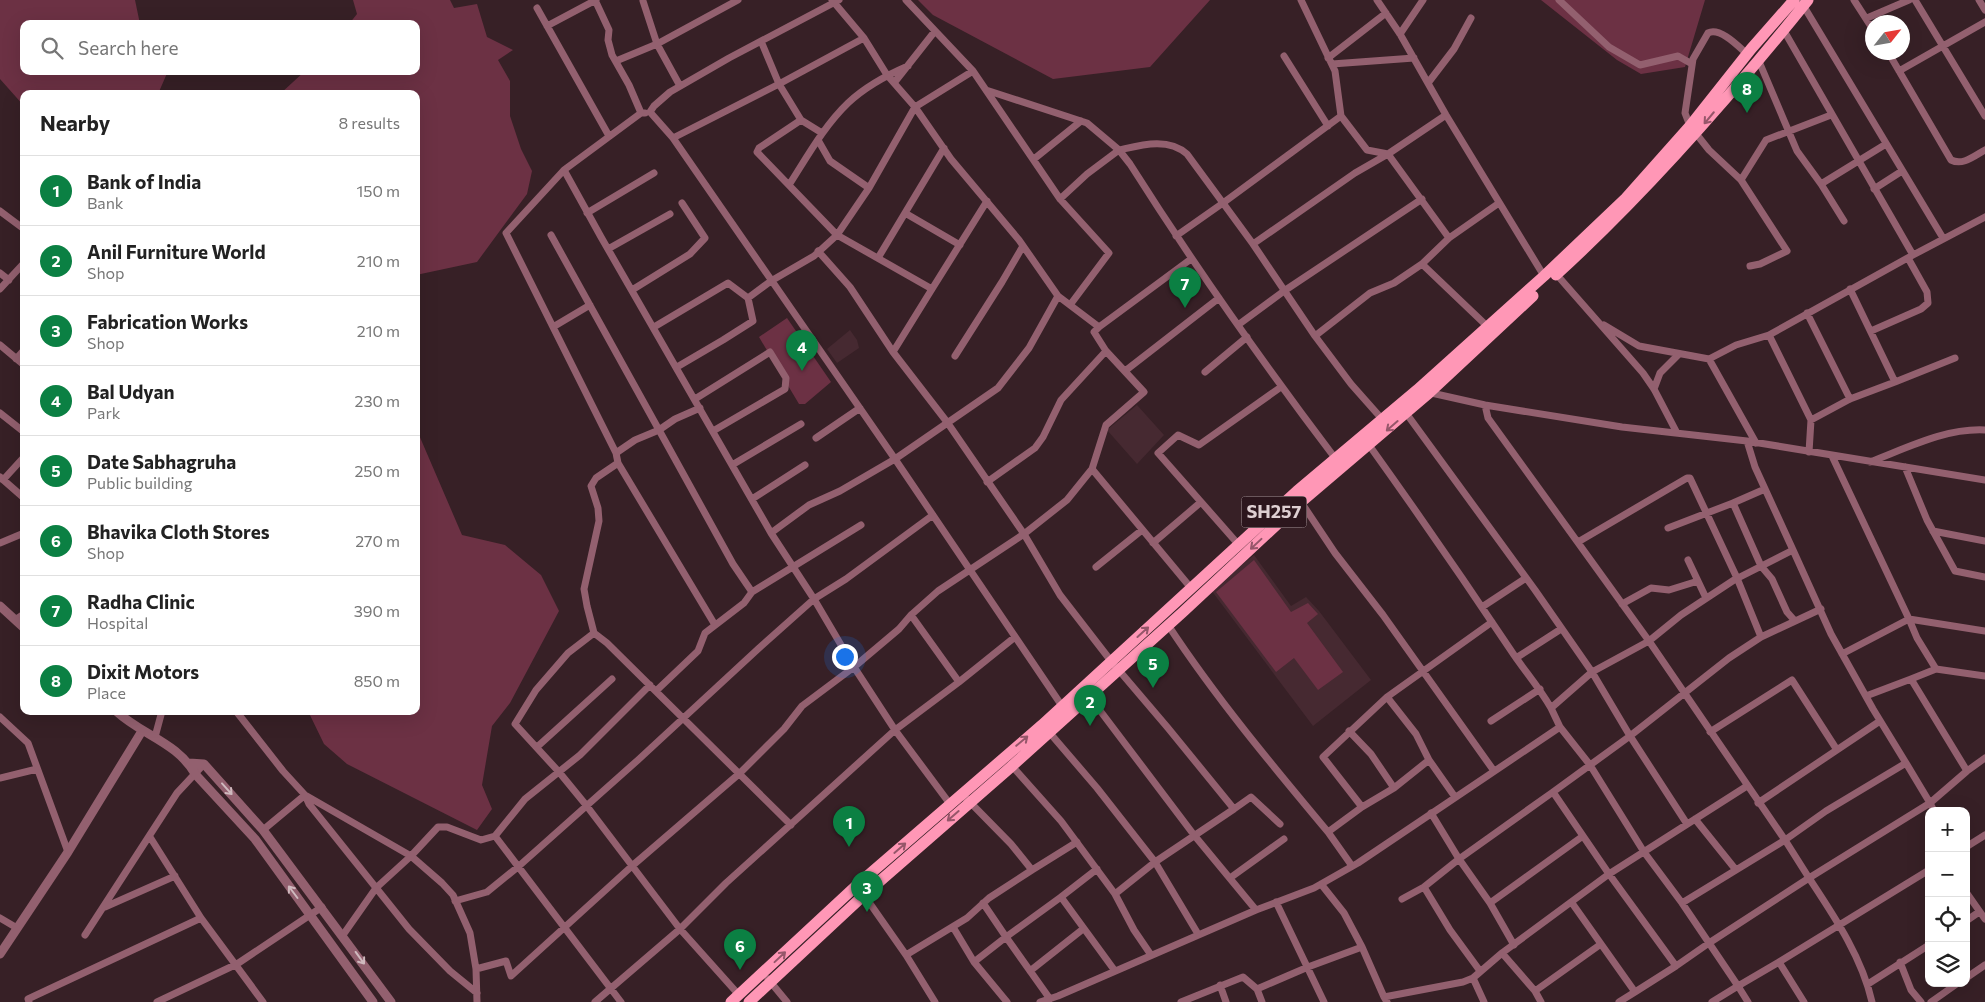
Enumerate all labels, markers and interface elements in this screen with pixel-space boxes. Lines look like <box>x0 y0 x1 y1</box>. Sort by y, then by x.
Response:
north arrow <box>1865 15 1910 60</box>
search box <box>20 20 420 75</box>
icon: search <box>38 34 66 62</box>
text: Search here <box>78 36 178 59</box>
pin: 8 <box>1731 72 1763 113</box>
text: Nearby <box>40 110 110 135</box>
one-way arrow <box>1704 111 1715 124</box>
text: 8 results <box>339 113 400 132</box>
text: Bank of India <box>87 170 201 193</box>
text: 1 <box>52 181 60 200</box>
text: 150 m <box>357 181 400 200</box>
text: Bank <box>87 193 124 212</box>
text: Anil Furniture World <box>87 240 266 263</box>
text: 2 <box>51 251 61 270</box>
text: 210 m <box>357 251 400 270</box>
text: Shop <box>87 263 125 282</box>
pin: 7 <box>1169 267 1201 308</box>
text: Fabrication Works <box>87 310 248 333</box>
text: 3 <box>51 321 61 340</box>
text: 210 m <box>357 321 400 340</box>
pin: 4 <box>786 330 818 371</box>
text: Shop <box>87 333 125 352</box>
text: Bal Udyan <box>87 380 175 403</box>
text: 4 <box>51 391 61 410</box>
text: 230 m <box>355 391 400 410</box>
text: Park <box>87 403 120 422</box>
one-way arrow <box>1385 420 1398 431</box>
text: Date Sabhagruha <box>87 450 236 473</box>
text: 5 <box>51 461 61 480</box>
text: 250 m <box>354 461 400 480</box>
text: Public building <box>87 473 192 492</box>
road number: SH257 <box>1242 497 1306 528</box>
text: Bhavika Cloth Stores <box>87 520 270 543</box>
text: 6 <box>51 531 61 550</box>
text: 270 m <box>355 531 400 550</box>
one-way arrow <box>1250 538 1262 550</box>
text: Shop <box>87 543 125 562</box>
text: Radha Clinic <box>87 590 195 613</box>
text: 7 <box>52 601 60 620</box>
text: 390 m <box>354 601 400 620</box>
text: Hospital <box>87 613 148 632</box>
one-way arrow <box>1136 626 1149 638</box>
your location <box>832 644 858 670</box>
pin: 5 <box>1137 647 1169 688</box>
text: Dixit Motors <box>87 660 199 683</box>
text: 8 <box>51 671 61 690</box>
text: 850 m <box>354 671 400 690</box>
text: Place <box>87 683 126 702</box>
pin: 2 <box>1074 685 1106 726</box>
one-way arrow <box>1016 735 1029 747</box>
one-way arrow <box>221 783 233 796</box>
pin: 1 <box>833 806 865 847</box>
map controls <box>1925 807 1970 987</box>
button: + <box>1925 807 1970 852</box>
one-way arrow <box>946 810 959 822</box>
one-way arrow <box>893 842 906 853</box>
button: − <box>1925 852 1970 897</box>
pin: 3 <box>851 871 883 912</box>
one-way arrow <box>288 886 299 899</box>
button: locate <box>1925 897 1970 942</box>
pin: 6 <box>724 929 756 970</box>
button: layers <box>1925 942 1970 987</box>
one-way arrow <box>354 951 365 964</box>
one-way arrow <box>774 951 786 963</box>

